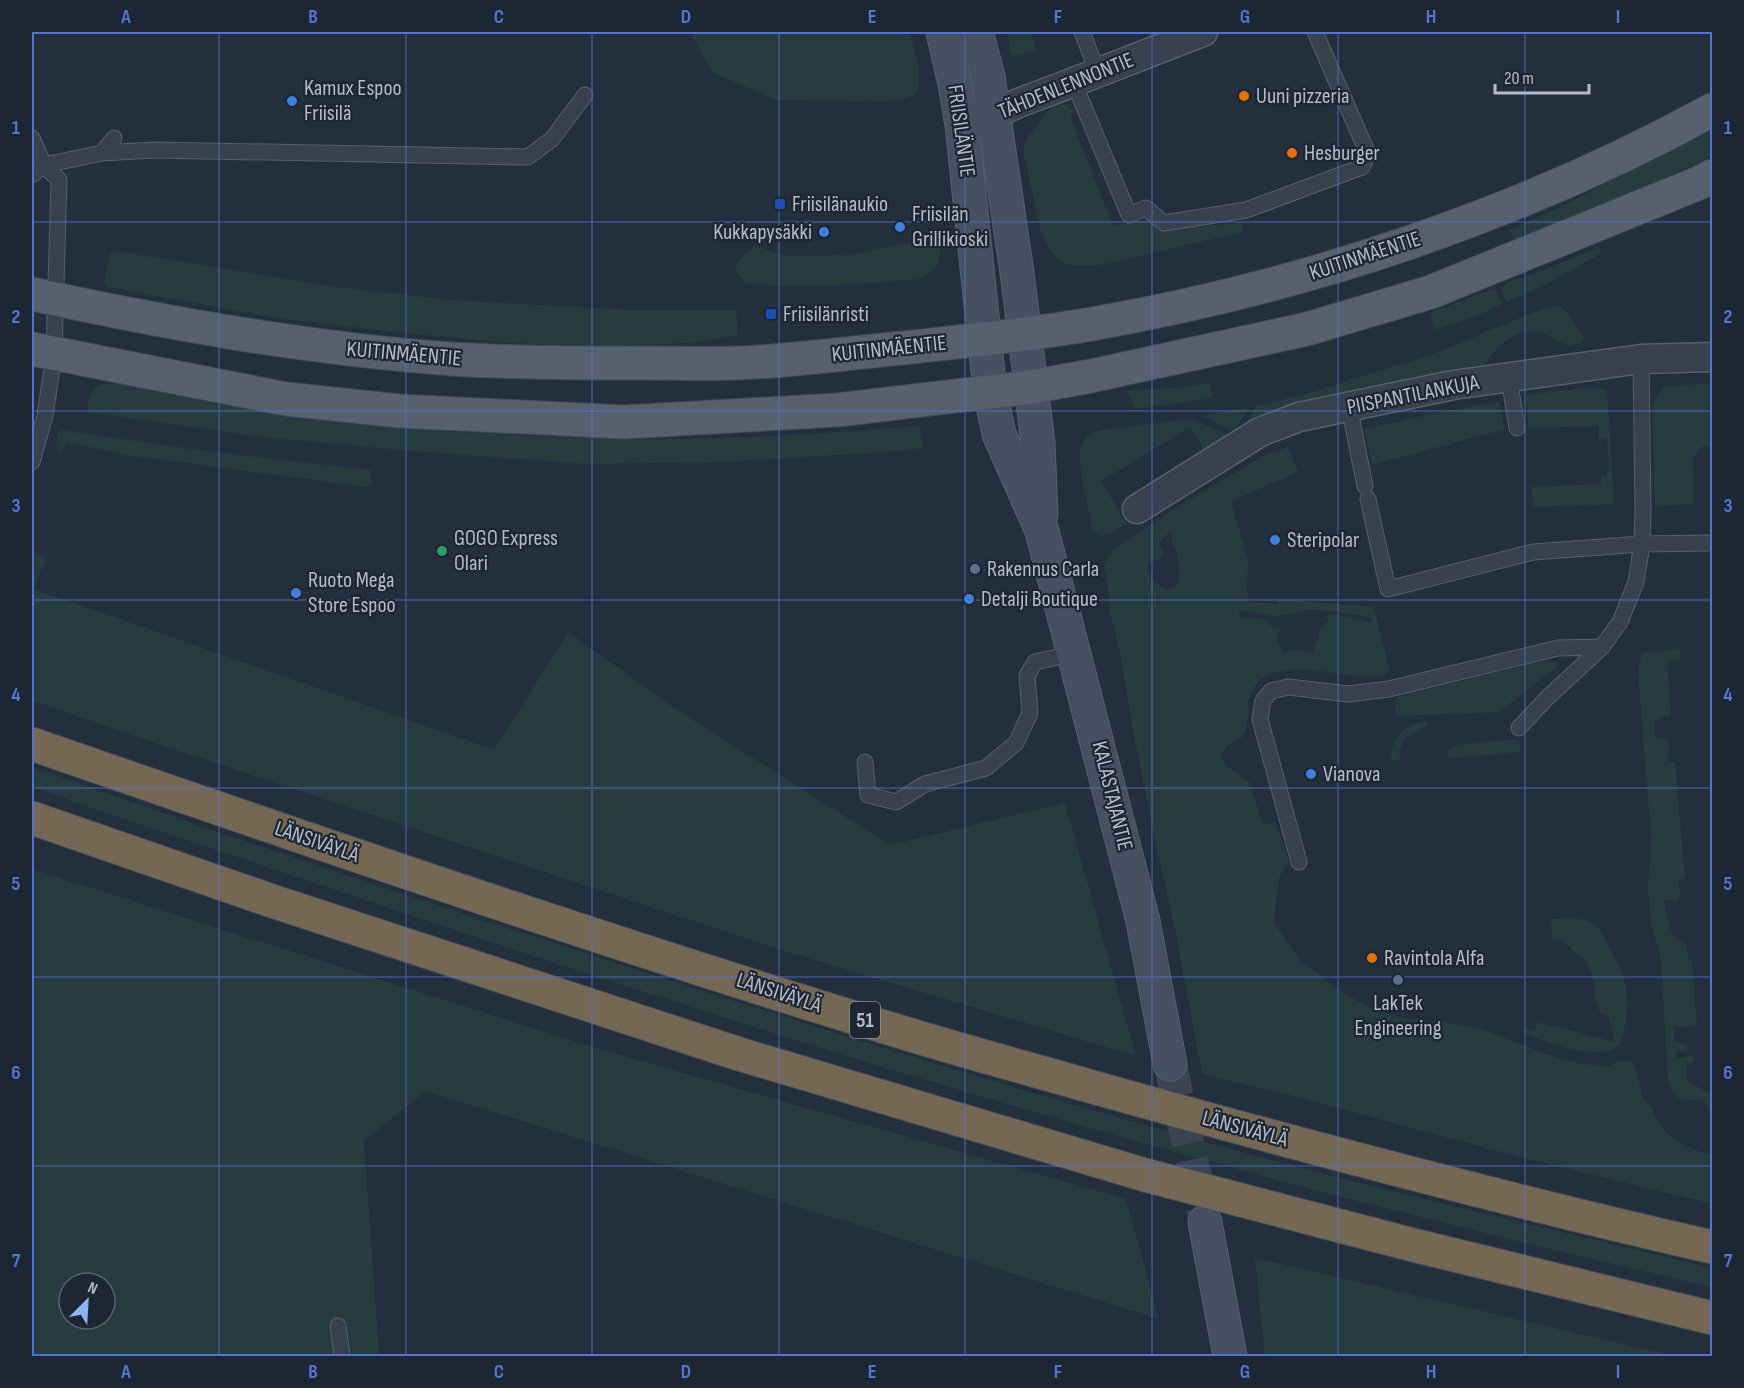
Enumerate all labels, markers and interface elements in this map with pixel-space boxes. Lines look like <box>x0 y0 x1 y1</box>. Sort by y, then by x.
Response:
text: A <box>120 5 131 29</box>
text: B <box>308 5 318 29</box>
text: C <box>494 5 504 29</box>
text: D <box>681 5 691 29</box>
text: E <box>868 5 876 29</box>
text: F <box>1054 5 1062 29</box>
text: G <box>1240 5 1250 29</box>
text: H <box>1426 5 1436 29</box>
text: I <box>1616 5 1620 29</box>
street label: TÄHDENLENNONTIE <box>994 47 1138 125</box>
scale bar <box>1495 57 1590 95</box>
text: 20 m <box>1504 68 1534 89</box>
place label: Kamux Espoo Friisilä <box>304 75 402 127</box>
street label: FRIISILÄNTIE <box>941 83 981 179</box>
place label: Uuni pizzeria <box>1256 83 1350 110</box>
marker: Uuni pizzeria <box>1237 89 1251 103</box>
marker: Kamux Espoo Friisilä <box>285 94 299 108</box>
text: 1 <box>12 116 20 140</box>
text: 1 <box>1724 116 1732 140</box>
place label: Hesburger <box>1304 140 1380 167</box>
marker: Hesburger <box>1285 146 1299 160</box>
place label: Friisilänaukio <box>792 191 888 218</box>
marker: Friisilänaukio <box>773 197 787 211</box>
place label: Friisilän Grillikioski <box>912 201 988 253</box>
place label: Kukkapysäkki <box>713 219 812 246</box>
marker: Friisilän Grillikioski <box>893 220 907 234</box>
marker: Kukkapysäkki <box>817 225 831 239</box>
street label: KUITINMÄENTIE <box>1306 225 1424 287</box>
place label: Friisilänristi <box>783 301 869 328</box>
text: 2 <box>12 305 20 329</box>
text: 2 <box>1724 305 1732 329</box>
marker: Friisilänristi <box>764 307 778 321</box>
street label: KUITINMÄENTIE <box>830 330 948 368</box>
street label: KUITINMÄENTIE <box>345 336 463 372</box>
street label: PIISPANTILANKUJA <box>1345 369 1482 421</box>
text: 3 <box>12 494 21 518</box>
text: 3 <box>1724 494 1733 518</box>
place label: GOGO Express Olari <box>454 525 558 577</box>
place label: Steripolar <box>1287 527 1359 554</box>
marker: Steripolar <box>1268 533 1282 547</box>
marker: GOGO Express Olari <box>435 544 449 558</box>
place label: Rakennus Carla <box>987 556 1099 583</box>
marker: Rakennus Carla <box>968 562 982 576</box>
place label: Ruoto Mega Store Espoo <box>308 567 396 619</box>
marker: Ruoto Mega Store Espoo <box>289 586 303 600</box>
place label: Detalji Boutique <box>981 586 1098 613</box>
marker: Detalji Boutique <box>962 592 976 606</box>
text: 4 <box>11 683 21 707</box>
text: 4 <box>1723 683 1733 707</box>
street label: KALASTAJANTIE <box>1085 739 1139 853</box>
place label: Vianova <box>1323 761 1381 788</box>
marker: Vianova <box>1304 767 1318 781</box>
street label: LÄNSIVÄYLÄ <box>271 815 363 869</box>
text: 5 <box>12 872 21 896</box>
text: 5 <box>1724 872 1733 896</box>
place label: Ravintola Alfa <box>1384 945 1484 972</box>
marker: Ravintola Alfa <box>1365 951 1379 965</box>
street label: LÄNSIVÄYLÄ <box>733 967 825 1020</box>
marker: LakTek Engineering <box>1391 973 1405 987</box>
place label: LakTek Engineering <box>1354 990 1442 1042</box>
road number: 51 <box>850 1002 880 1038</box>
text: 6 <box>11 1061 21 1085</box>
text: 6 <box>1723 1061 1733 1085</box>
street label: LÄNSIVÄYLÄ <box>1199 1105 1291 1154</box>
text: 7 <box>12 1249 21 1273</box>
text: 7 <box>1724 1249 1733 1273</box>
north arrow <box>57 1271 117 1331</box>
text: N <box>85 1278 100 1299</box>
text: A <box>120 1360 131 1384</box>
text: B <box>308 1360 318 1384</box>
text: C <box>494 1360 504 1384</box>
text: D <box>681 1360 691 1384</box>
text: E <box>868 1360 876 1384</box>
text: F <box>1054 1360 1062 1384</box>
text: G <box>1240 1360 1250 1384</box>
text: H <box>1426 1360 1436 1384</box>
text: I <box>1616 1360 1620 1384</box>

